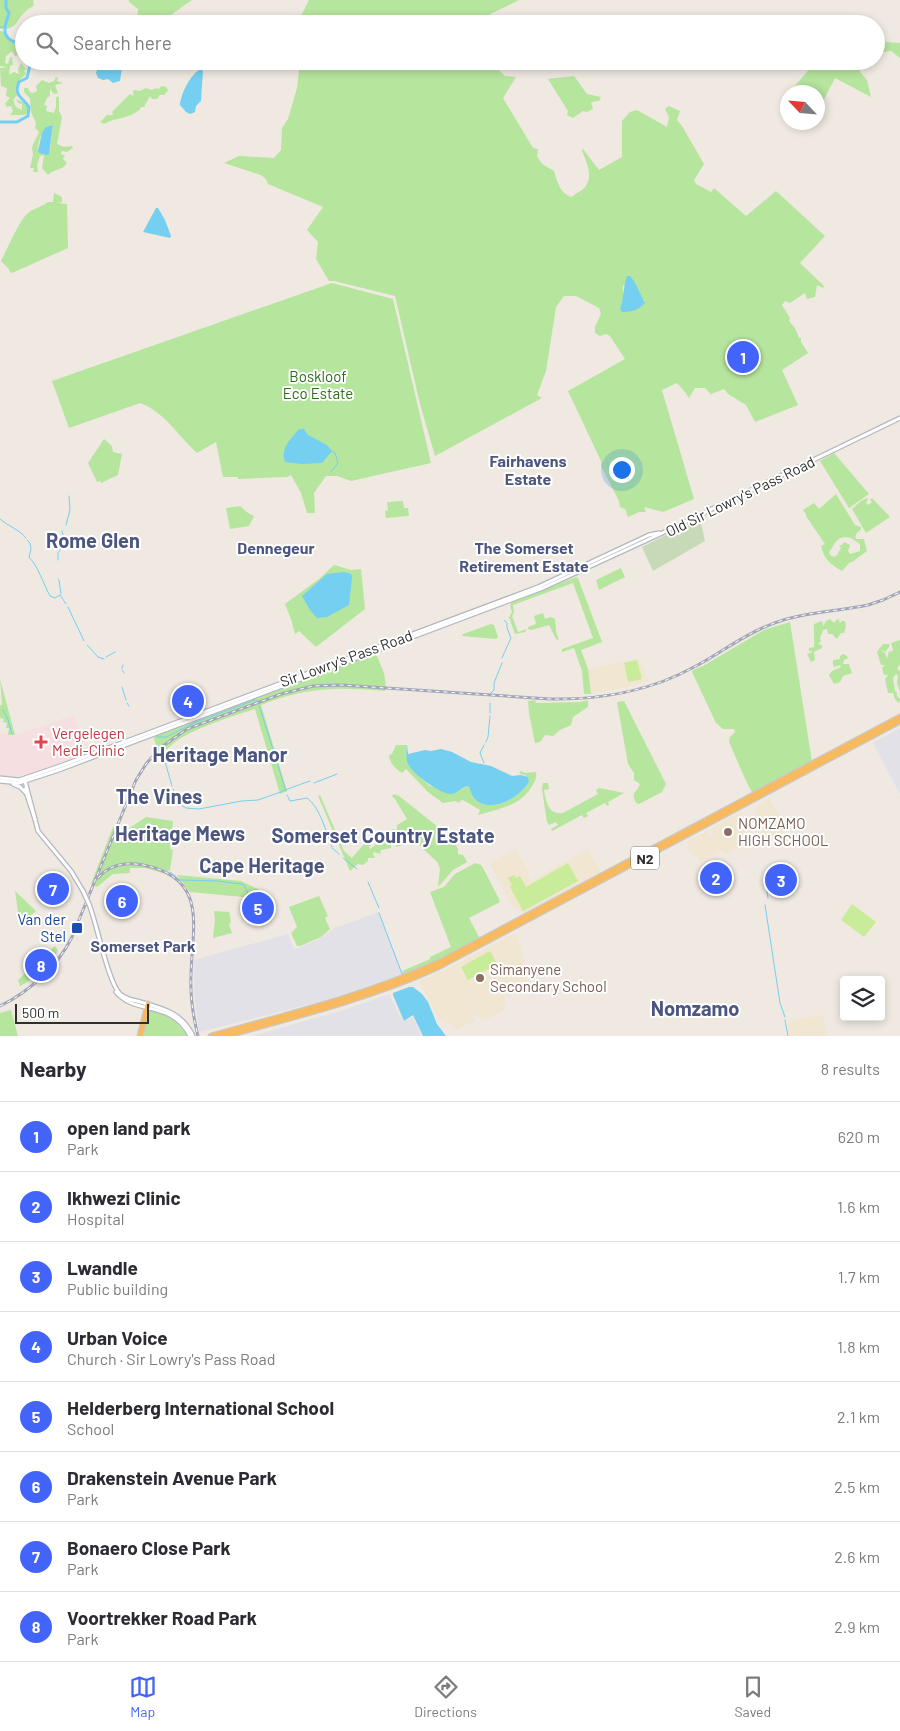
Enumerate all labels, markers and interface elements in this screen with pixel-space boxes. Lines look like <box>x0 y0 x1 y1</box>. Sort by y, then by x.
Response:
search box <box>15 15 885 70</box>
icon: search <box>33 29 61 57</box>
text: Search here <box>73 31 172 54</box>
north arrow <box>780 85 825 130</box>
pin: 1 <box>727 338 759 376</box>
park label: Boskloof Eco Estate <box>283 367 353 402</box>
district label: Fairhavens Estate <box>489 451 567 488</box>
street label: Old Sir Lowry's Pass Road <box>662 452 818 540</box>
your location <box>609 457 635 483</box>
district label: Rome Glen <box>46 528 140 552</box>
district label: Dennegeur <box>237 538 315 557</box>
district label: The Somerset Retirement Estate <box>459 538 589 575</box>
street label: Sir Lowry's Pass Road <box>277 626 415 690</box>
pin: 4 <box>172 682 204 720</box>
place label: Vergelegen Medi-Clinic <box>52 724 125 759</box>
marker: Vergelegen Medi-Clinic <box>34 735 48 749</box>
district label: Heritage Manor <box>153 742 288 766</box>
district label: The Vines <box>116 784 202 808</box>
place label: NOMZAMO HIGH SCHOOL <box>738 814 829 849</box>
district label: Heritage Mews <box>115 821 245 845</box>
district label: Somerset Country Estate <box>271 823 495 847</box>
marker: NOMZAMO HIGH SCHOOL <box>722 826 734 838</box>
road number: N2 <box>631 846 659 870</box>
district label: Cape Heritage <box>199 853 325 877</box>
pin: 2 <box>700 859 732 897</box>
pin: 3 <box>765 861 797 899</box>
pin: 7 <box>37 870 69 908</box>
pin: 6 <box>106 882 138 920</box>
pin: 5 <box>242 889 274 927</box>
place label: Van der Stel <box>17 910 67 945</box>
marker: Van der Stel <box>70 921 84 935</box>
district label: Somerset Park <box>91 936 196 955</box>
pin: 8 <box>25 946 57 984</box>
place label: Simanyene Secondary School <box>490 960 607 995</box>
marker: Simanyene Secondary School <box>474 972 486 984</box>
map controls <box>840 976 885 1021</box>
button: layers <box>840 976 885 1021</box>
district label: Nomzamo <box>651 996 739 1020</box>
scale bar <box>15 1001 149 1024</box>
text: 500 m <box>22 1004 59 1021</box>
text: Nearby <box>20 1056 86 1081</box>
text: 8 results <box>821 1059 880 1078</box>
text: open land park <box>67 1116 191 1139</box>
text: 1 <box>33 1127 39 1146</box>
text: 620 m <box>838 1127 880 1146</box>
text: Park <box>67 1139 98 1158</box>
text: Ikhwezi Clinic <box>67 1186 181 1209</box>
text: 2 <box>32 1197 40 1216</box>
text: 1.6 km <box>837 1197 880 1216</box>
text: Hospital <box>67 1209 124 1228</box>
text: Lwandle <box>67 1256 138 1279</box>
text: 3 <box>32 1267 40 1286</box>
text: 1.7 km <box>838 1267 880 1286</box>
text: Public building <box>67 1279 168 1298</box>
text: Urban Voice <box>67 1326 168 1349</box>
text: 4 <box>31 1337 41 1356</box>
text: 1.8 km <box>837 1337 880 1356</box>
text: Church · Sir Lowry's Pass Road <box>67 1349 275 1368</box>
text: Helderberg International School <box>67 1396 334 1419</box>
text: 5 <box>32 1407 40 1426</box>
text: 2.1 km <box>837 1407 880 1426</box>
text: School <box>67 1419 114 1438</box>
text: Drakenstein Avenue Park <box>67 1466 277 1489</box>
text: 6 <box>32 1477 40 1496</box>
text: 2.5 km <box>834 1477 880 1496</box>
text: Park <box>67 1489 98 1508</box>
text: Bonaero Close Park <box>67 1536 231 1559</box>
text: 7 <box>32 1547 40 1566</box>
text: 2.6 km <box>834 1547 880 1566</box>
text: Park <box>67 1559 98 1578</box>
text: Voortrekker Road Park <box>67 1606 257 1629</box>
text: 8 <box>32 1617 40 1636</box>
text: 2.9 km <box>834 1617 880 1636</box>
text: Park <box>67 1629 98 1648</box>
tab: Map <box>129 1673 157 1720</box>
tab: Directions <box>414 1673 477 1720</box>
tab: Saved <box>734 1673 771 1720</box>

